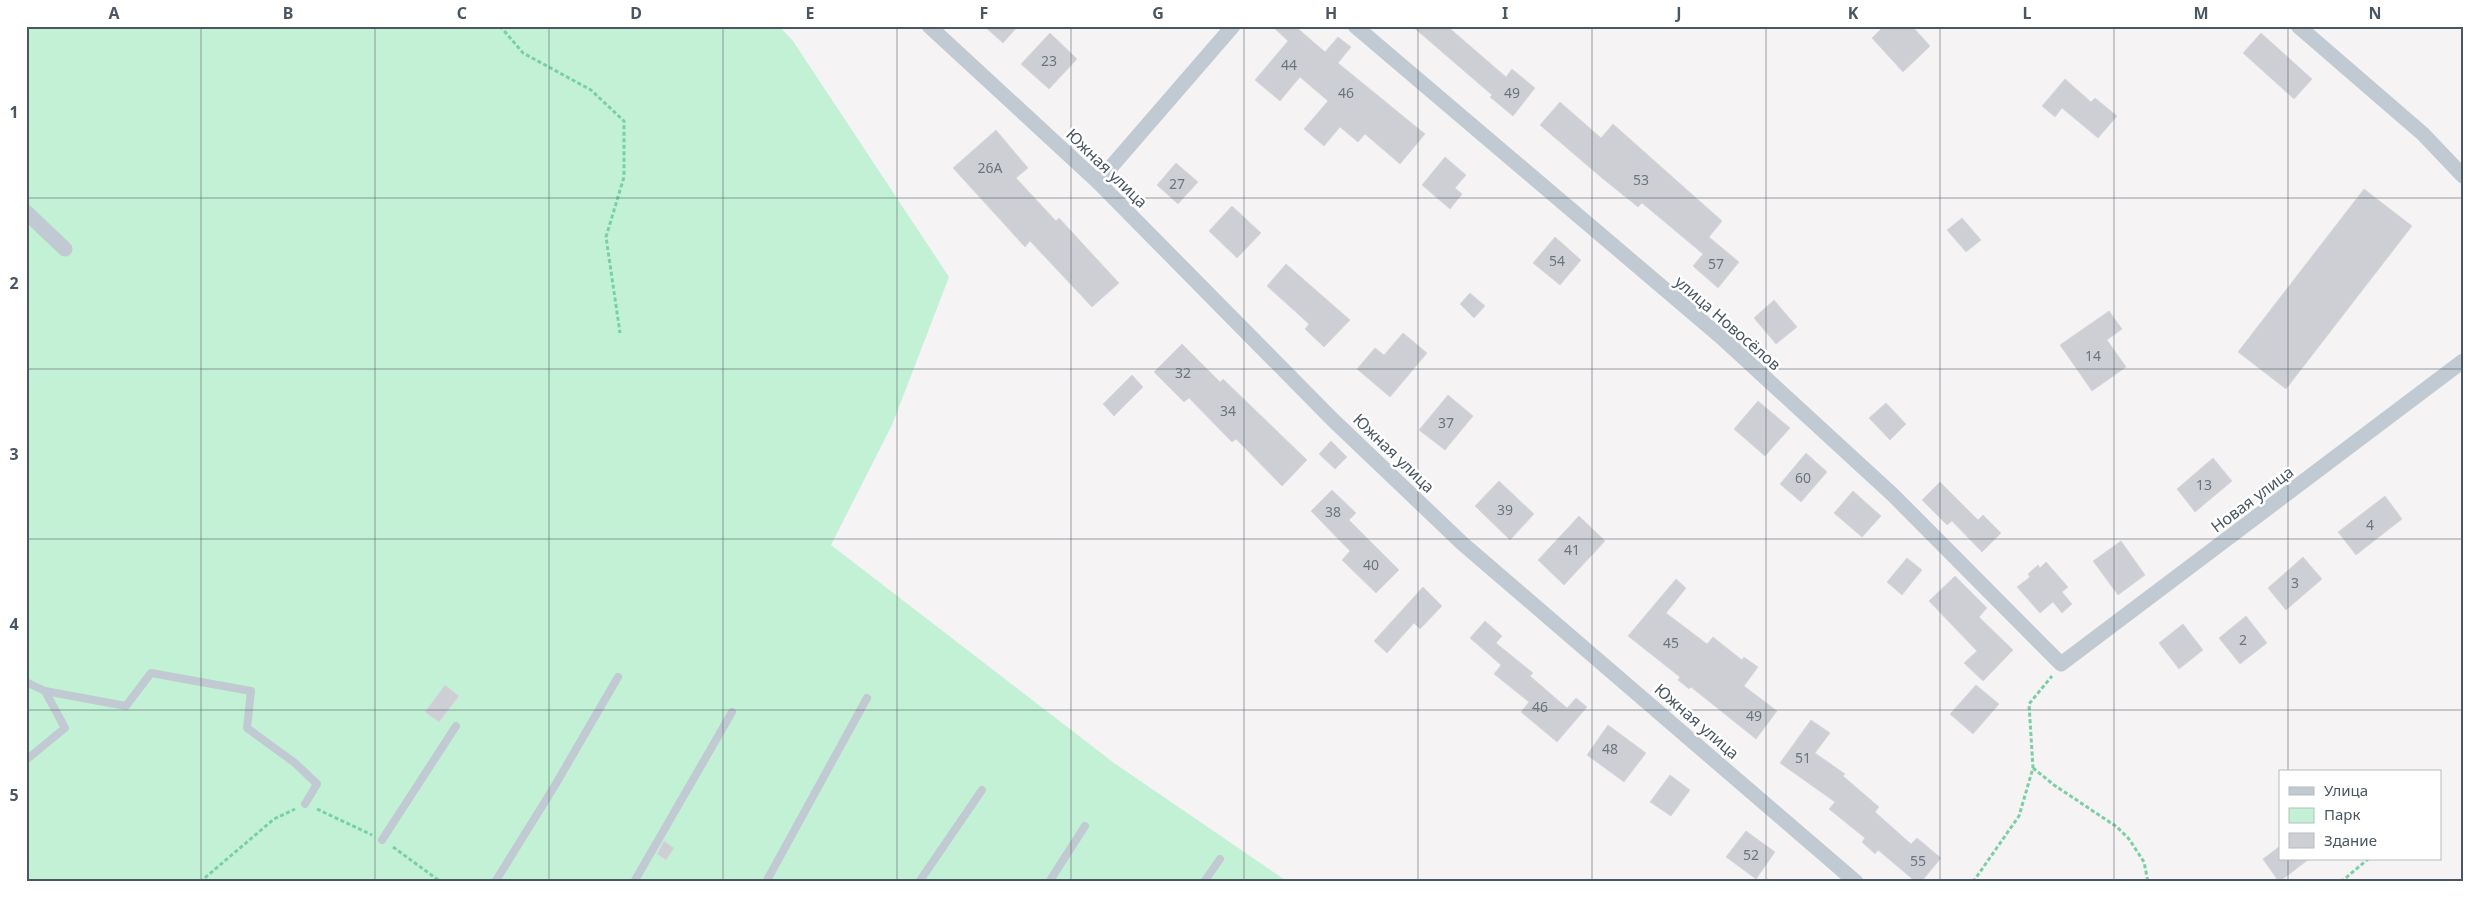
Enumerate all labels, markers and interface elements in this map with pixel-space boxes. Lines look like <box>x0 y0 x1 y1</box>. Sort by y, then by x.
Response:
text: A <box>108 2 120 24</box>
text: B <box>283 2 293 24</box>
text: C <box>457 2 467 24</box>
text: D <box>630 2 642 24</box>
text: E <box>806 2 815 24</box>
text: F <box>980 2 988 24</box>
text: G <box>1152 2 1164 24</box>
text: H <box>1325 2 1337 24</box>
text: I <box>1502 2 1508 24</box>
text: J <box>1674 2 1682 24</box>
text: K <box>1848 2 1859 24</box>
text: L <box>2023 2 2032 24</box>
text: M <box>2193 2 2209 24</box>
text: N <box>2368 2 2382 24</box>
house number: 23 <box>1041 51 1057 70</box>
house number: 44 <box>1281 55 1297 74</box>
house number: 46 <box>1338 83 1354 102</box>
house number: 49 <box>1504 83 1520 102</box>
text: 1 <box>9 101 19 123</box>
street label: Южная улица <box>1061 123 1153 213</box>
house number: 26А <box>978 158 1003 177</box>
house number: 53 <box>1633 170 1649 189</box>
house number: 27 <box>1169 174 1185 193</box>
house number: 54 <box>1549 251 1565 270</box>
house number: 57 <box>1708 254 1724 273</box>
street label: улица Новосёлов <box>1670 271 1786 375</box>
text: 2 <box>9 272 19 294</box>
house number: 14 <box>2085 346 2101 365</box>
house number: 32 <box>1175 363 1191 382</box>
house number: 34 <box>1220 401 1236 420</box>
street label: Южная улица <box>1348 408 1440 498</box>
house number: 37 <box>1438 413 1454 432</box>
text: 3 <box>9 443 19 465</box>
street label: Новая улица <box>2206 461 2298 537</box>
house number: 60 <box>1795 468 1811 487</box>
house number: 13 <box>2196 475 2212 494</box>
house number: 39 <box>1497 500 1513 519</box>
house number: 38 <box>1325 502 1341 521</box>
house number: 4 <box>2366 515 2374 534</box>
house number: 41 <box>1564 540 1580 559</box>
house number: 40 <box>1363 555 1379 574</box>
house number: 3 <box>2291 573 2299 592</box>
text: 4 <box>9 613 19 635</box>
house number: 2 <box>2239 630 2247 649</box>
house number: 45 <box>1663 633 1679 652</box>
street label: Южная улица <box>1650 678 1744 764</box>
house number: 46 <box>1532 697 1548 716</box>
house number: 49 <box>1746 706 1762 725</box>
house number: 48 <box>1602 739 1618 758</box>
house number: 51 <box>1795 748 1811 767</box>
legend <box>2279 770 2442 860</box>
text: Улица <box>2324 780 2368 800</box>
text: 5 <box>9 784 19 806</box>
text: Парк <box>2324 804 2360 824</box>
text: Здание <box>2324 830 2377 850</box>
house number: 52 <box>1743 845 1759 864</box>
house number: 55 <box>1910 851 1926 870</box>

